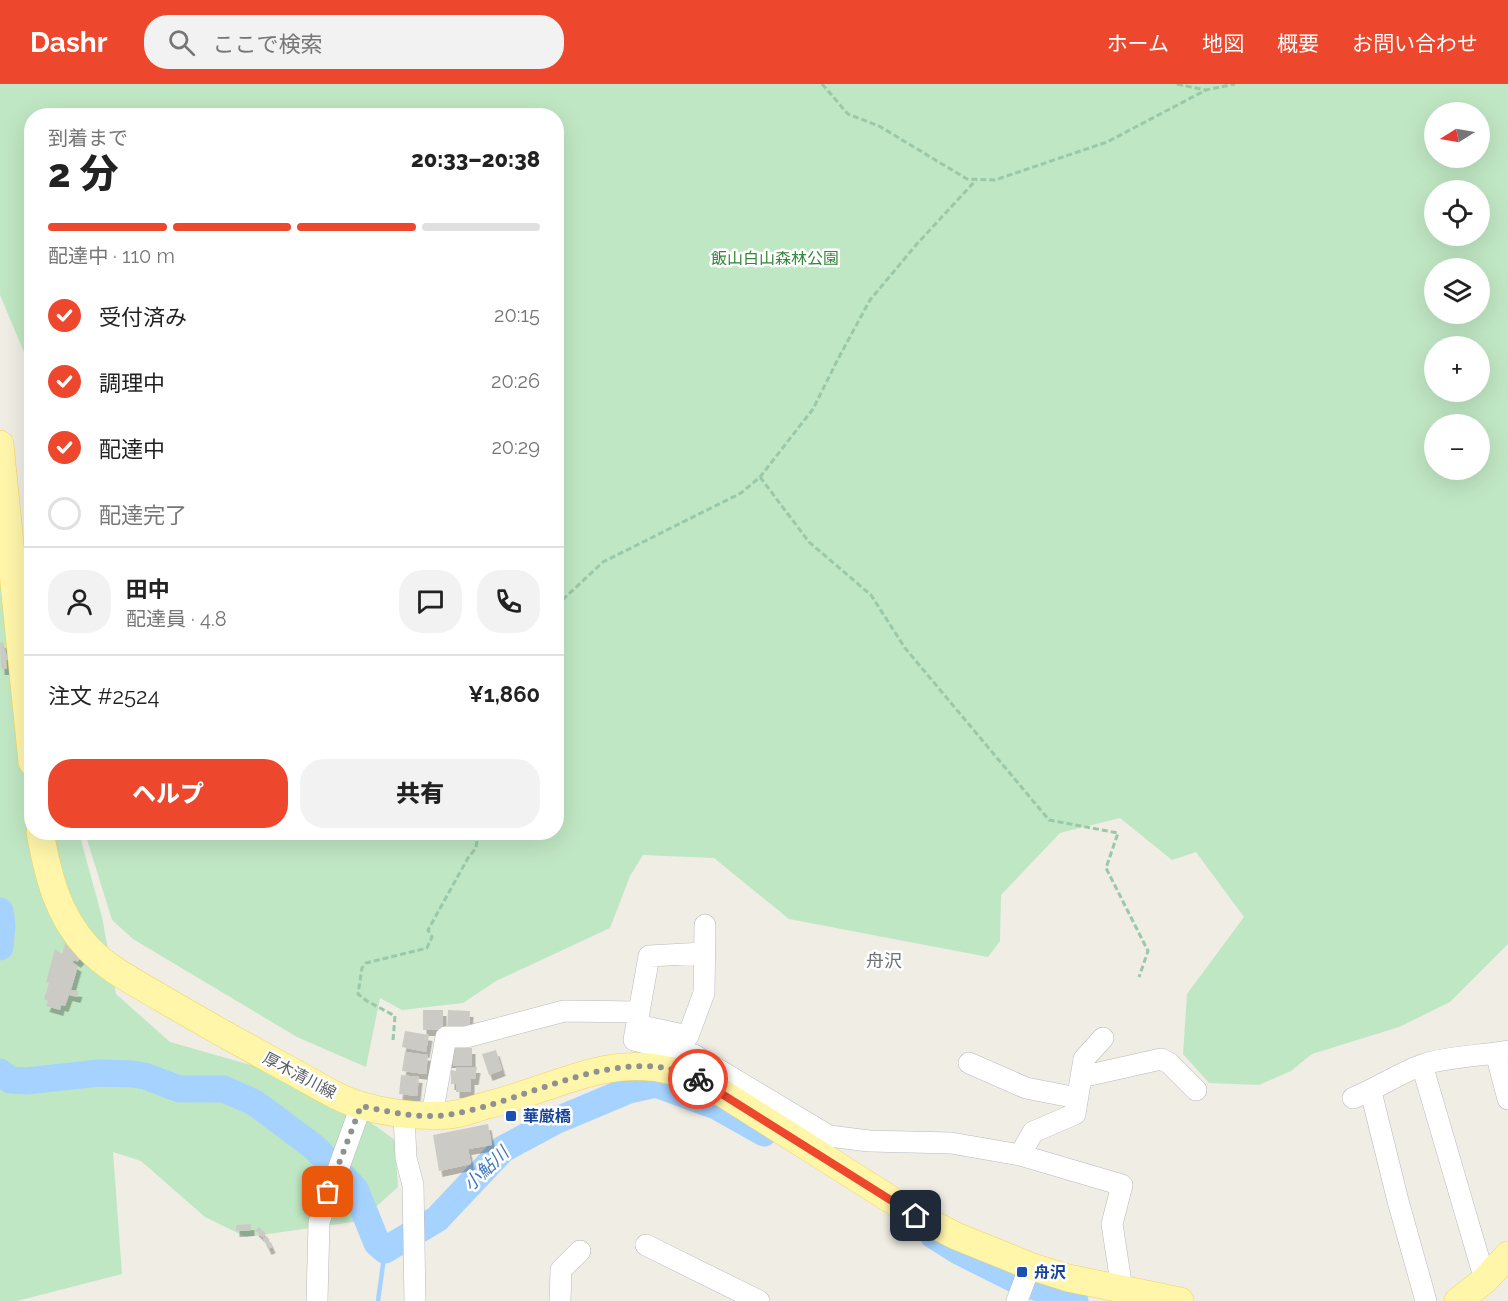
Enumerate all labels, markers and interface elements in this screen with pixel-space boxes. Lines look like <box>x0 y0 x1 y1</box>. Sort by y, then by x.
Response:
search box <box>144 15 564 69</box>
text: Dashr <box>30 26 108 59</box>
icon: search <box>165 26 198 59</box>
text: ここで検索 <box>213 31 323 57</box>
text: ホーム <box>1107 31 1169 56</box>
text: 地図 <box>1202 31 1244 56</box>
text: 概要 <box>1277 31 1319 56</box>
text: お問い合わせ <box>1352 31 1478 56</box>
north arrow <box>1424 102 1490 168</box>
map controls <box>1424 102 1490 480</box>
text: 到着まで <box>48 126 128 150</box>
text: 20:33–20:38 <box>411 146 540 172</box>
text: 2 分 <box>48 150 119 196</box>
button: locate <box>1424 180 1490 246</box>
text: 配達中 · 110 m <box>48 244 175 268</box>
park label: 飯山白山森林公園 <box>711 249 839 268</box>
button: layers <box>1424 258 1490 324</box>
icon: check <box>48 299 81 332</box>
text: 20:15 <box>494 303 540 327</box>
text: 受付済み <box>99 304 187 330</box>
button: + <box>1424 336 1490 402</box>
icon: check <box>48 365 81 398</box>
text: 20:26 <box>491 369 540 393</box>
text: 調理中 <box>99 370 165 396</box>
button: − <box>1424 414 1490 480</box>
icon: check <box>48 431 81 464</box>
text: 20:29 <box>491 435 540 459</box>
text: 配達中 <box>99 436 165 462</box>
text: 配達完了 <box>99 502 187 528</box>
button: person <box>48 570 111 633</box>
button: chat <box>399 570 462 633</box>
button: phone <box>477 570 540 633</box>
text: 田中 <box>126 576 170 602</box>
text: 配達員 · 4.8 <box>126 607 227 631</box>
text: ¥1,860 <box>468 681 540 707</box>
text: 注文 #2524 <box>48 683 160 709</box>
button: ヘルプ <box>48 759 288 828</box>
button: 共有 <box>300 759 540 828</box>
district label: 舟沢 <box>866 950 902 971</box>
street label: 厚木清川線 <box>260 1048 340 1103</box>
courier <box>668 1049 728 1109</box>
icon: bike <box>682 1063 715 1096</box>
place label: 華厳橋 <box>523 1107 571 1126</box>
marker: 華厳橋 <box>504 1109 518 1123</box>
water label: 小鮎川 <box>459 1141 514 1195</box>
pin <box>302 1166 353 1217</box>
icon: bag <box>311 1175 344 1208</box>
pin <box>890 1190 941 1241</box>
icon: home <box>899 1199 932 1232</box>
place label: 舟沢 <box>1034 1263 1066 1282</box>
marker: 舟沢 <box>1015 1265 1029 1279</box>

